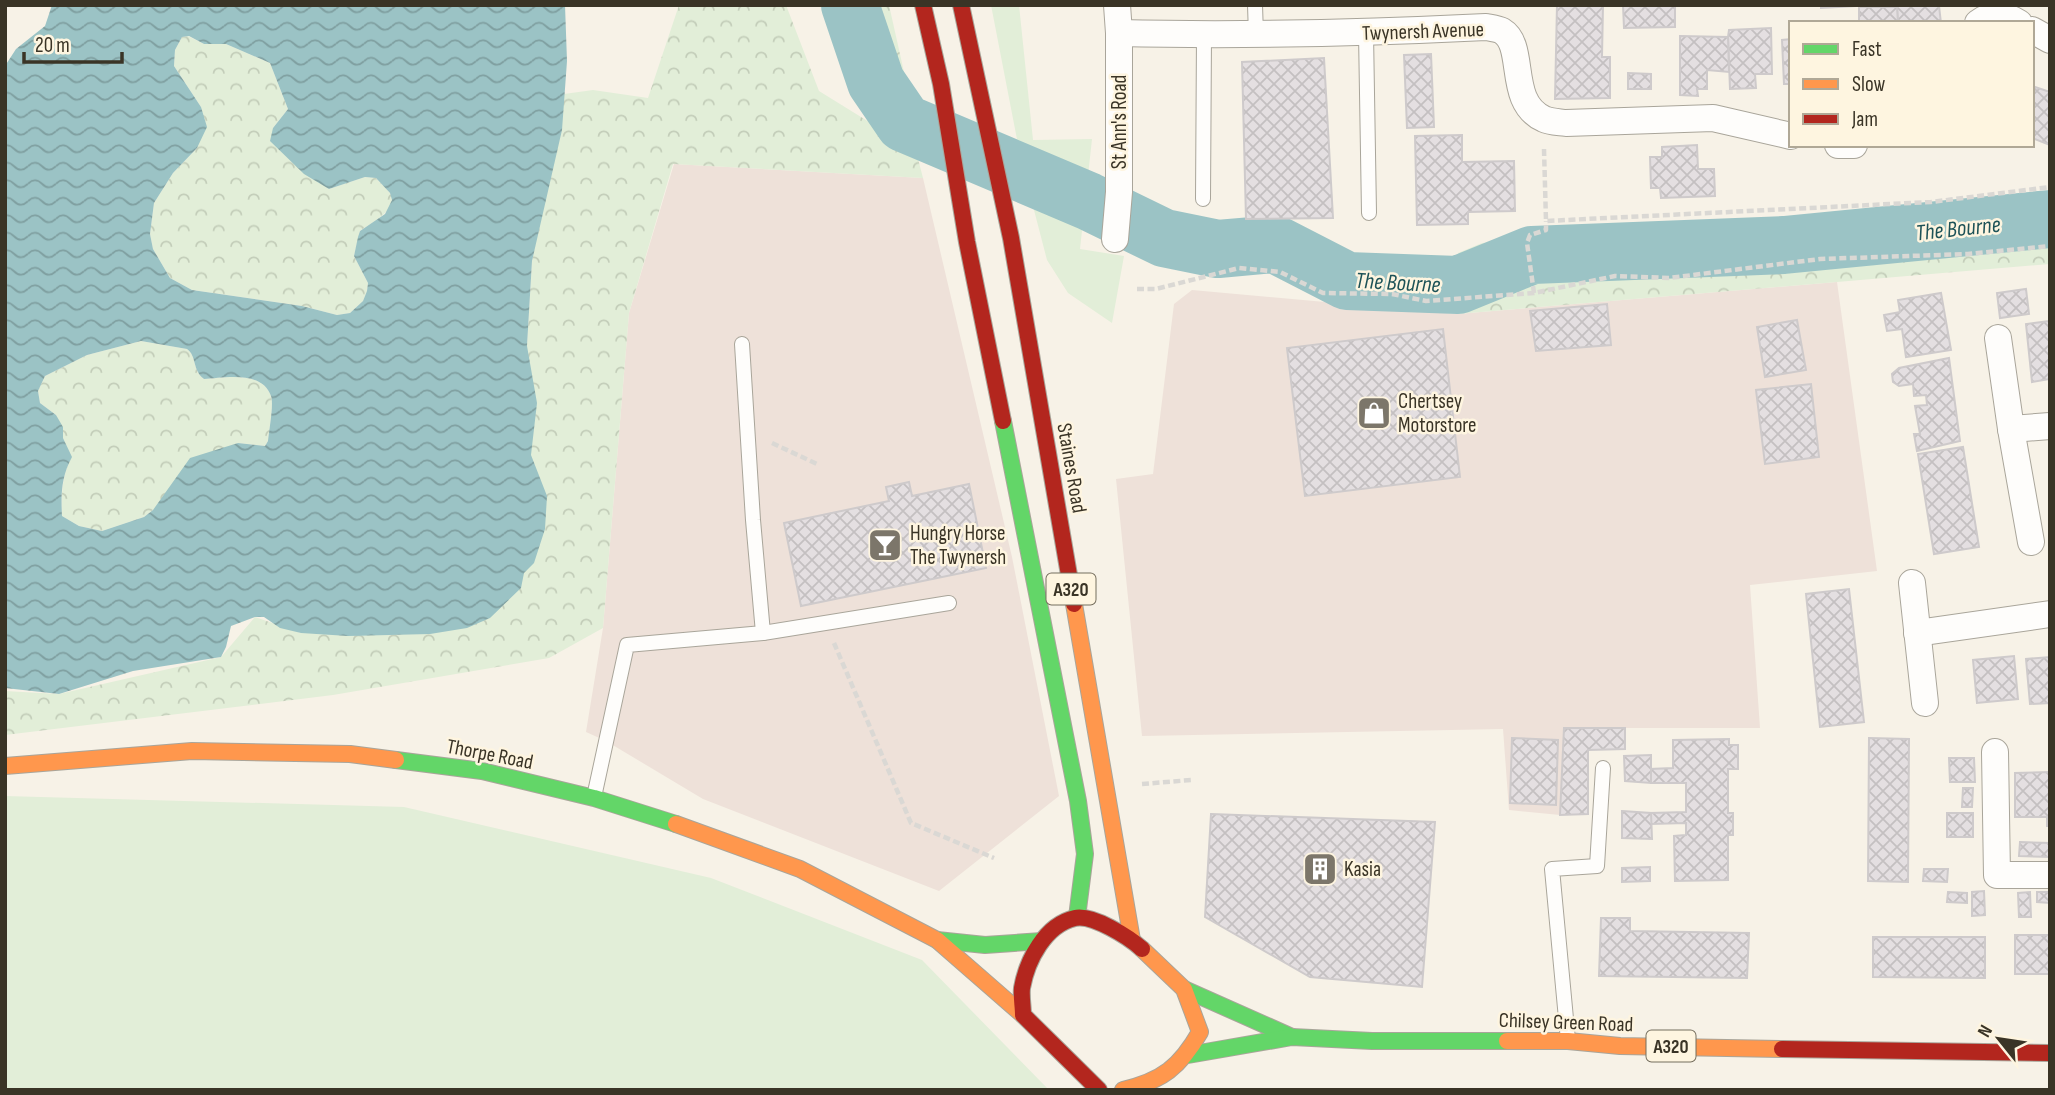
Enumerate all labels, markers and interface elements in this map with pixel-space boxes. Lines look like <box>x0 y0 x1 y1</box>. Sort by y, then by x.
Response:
street label: Twynersh Avenue <box>1362 17 1484 46</box>
scale bar <box>24 21 122 65</box>
legend <box>1789 21 2034 147</box>
text: 20 m <box>35 33 70 58</box>
text: Fast <box>1852 37 1882 62</box>
text: Slow <box>1852 72 1886 97</box>
street label: St Ann's Road <box>1107 75 1132 169</box>
text: Jam <box>1851 107 1878 132</box>
water label: The Bourne <box>1914 211 2002 247</box>
water label: The Bourne <box>1355 267 1441 299</box>
place label: Chertsey Motorstore <box>1398 389 1476 438</box>
shop icon: Chertsey Motorstore <box>1355 394 1393 432</box>
street label: Staines Road <box>1051 421 1092 515</box>
place label: Hungry Horse The Twynersh <box>910 521 1006 570</box>
bar icon: Hungry Horse The Twynersh <box>866 526 904 564</box>
road number: A320 <box>1046 574 1096 604</box>
street label: Thorpe Road <box>445 734 535 775</box>
building icon: Kasia <box>1301 850 1339 888</box>
place label: Kasia <box>1344 857 1381 882</box>
north arrow <box>1964 1004 2034 1074</box>
street label: Chilsey Green Road <box>1498 1008 1634 1037</box>
text: N <box>1973 1021 1998 1041</box>
road number: A320 <box>1646 1030 1696 1062</box>

